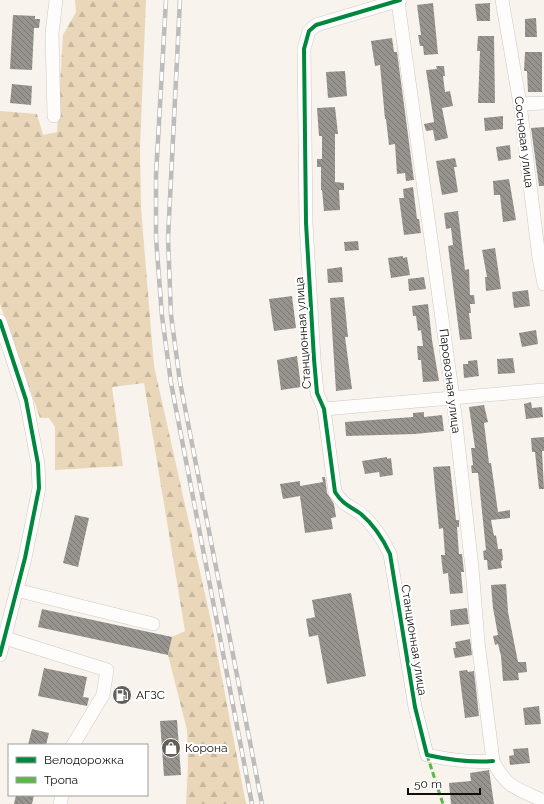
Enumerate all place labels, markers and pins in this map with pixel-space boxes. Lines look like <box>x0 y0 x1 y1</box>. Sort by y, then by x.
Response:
fuel station icon: АГЗС <box>111 684 133 706</box>
place label: АГЗС <box>136 688 165 702</box>
shop icon: Корона <box>160 737 182 759</box>
place label: Корона <box>185 741 227 755</box>

